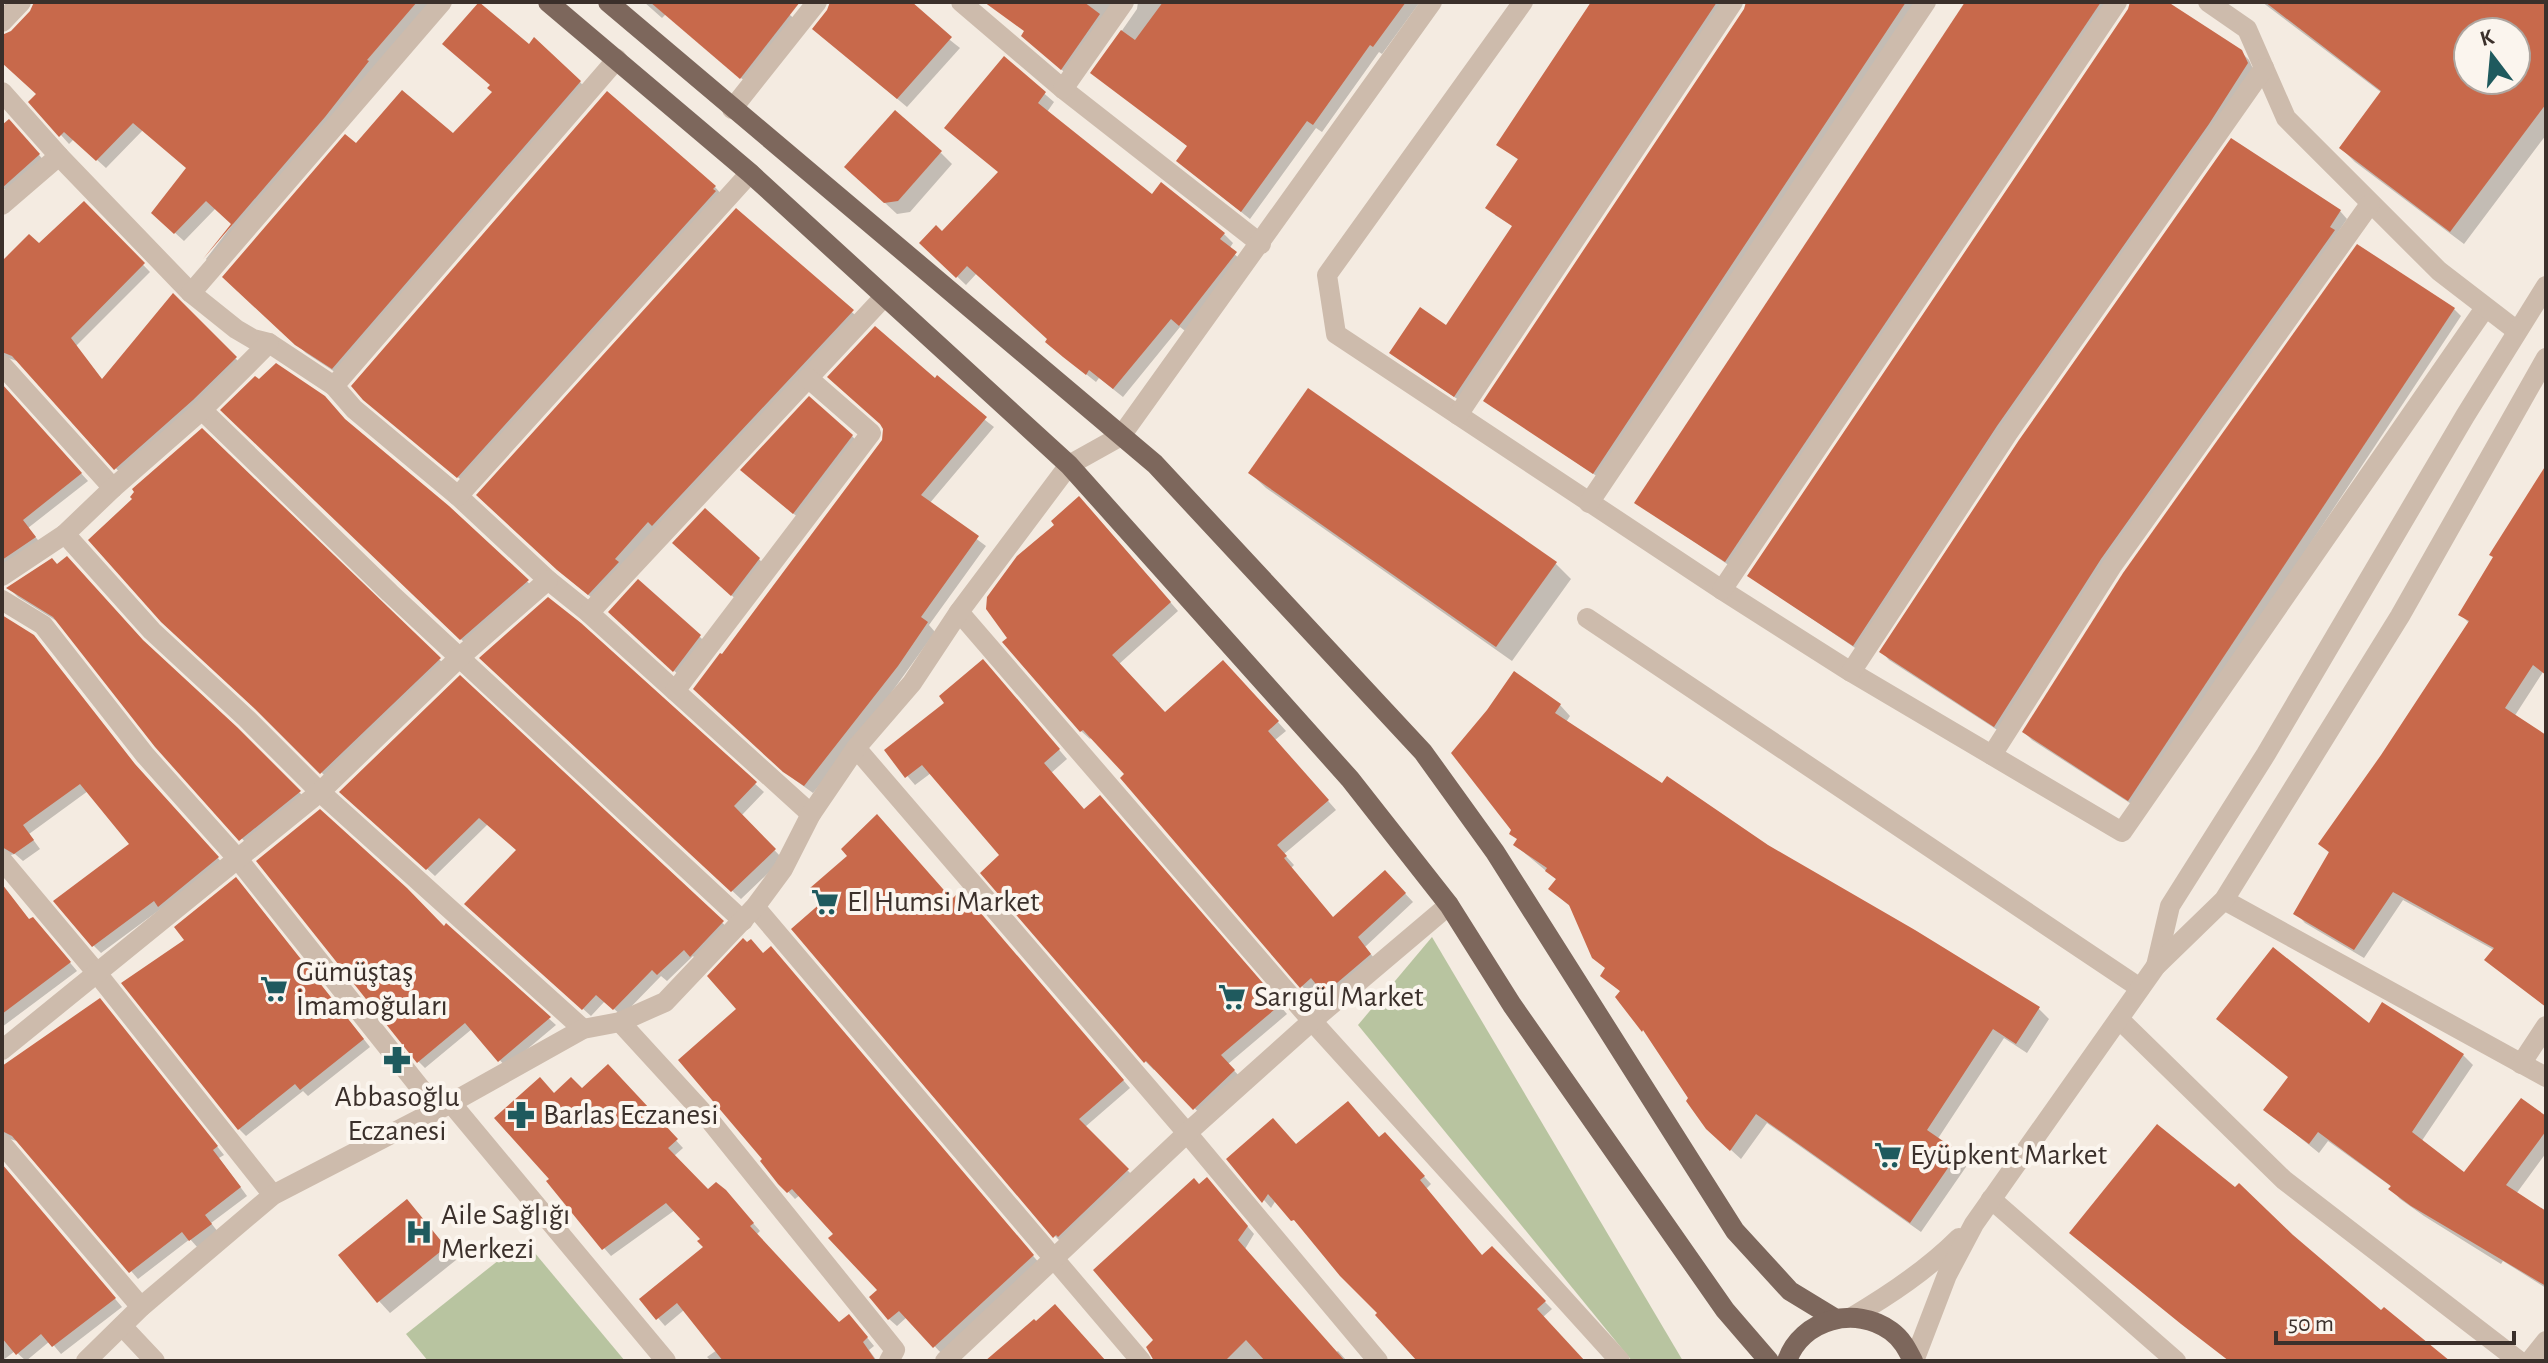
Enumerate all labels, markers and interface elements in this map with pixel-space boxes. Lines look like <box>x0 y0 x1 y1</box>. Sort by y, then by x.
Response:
north arrow <box>2452 16 2532 96</box>
text: K <box>2478 25 2497 50</box>
supermarket icon: El Humsi Market <box>810 887 840 917</box>
place label: El Humsi Market <box>847 887 1040 917</box>
place label: Gümüştaş İmamoğuları <box>296 957 448 1021</box>
supermarket icon: Gümüştaş İmamoğuları <box>259 974 289 1004</box>
supermarket icon: Sarıgül Market <box>1217 982 1247 1012</box>
place label: Sarıgül Market <box>1254 982 1424 1012</box>
pharmacy icon: Abbasoğlu Eczanesi <box>382 1045 412 1075</box>
place label: Abbasoğlu Eczanesi <box>334 1082 460 1146</box>
pharmacy icon: Barlas Eczanesi <box>506 1100 536 1130</box>
place label: Barlas Eczanesi <box>543 1100 719 1130</box>
supermarket icon: Eyüpkent Market <box>1873 1140 1903 1170</box>
place label: Eyüpkent Market <box>1910 1140 2108 1170</box>
place label: Aile Sağlığı Merkezi <box>441 1200 570 1264</box>
hospital icon: Aile Sağlığı Merkezi <box>404 1217 434 1247</box>
scale bar <box>2276 1295 2514 1345</box>
text: 50 m <box>2288 1312 2334 1336</box>

